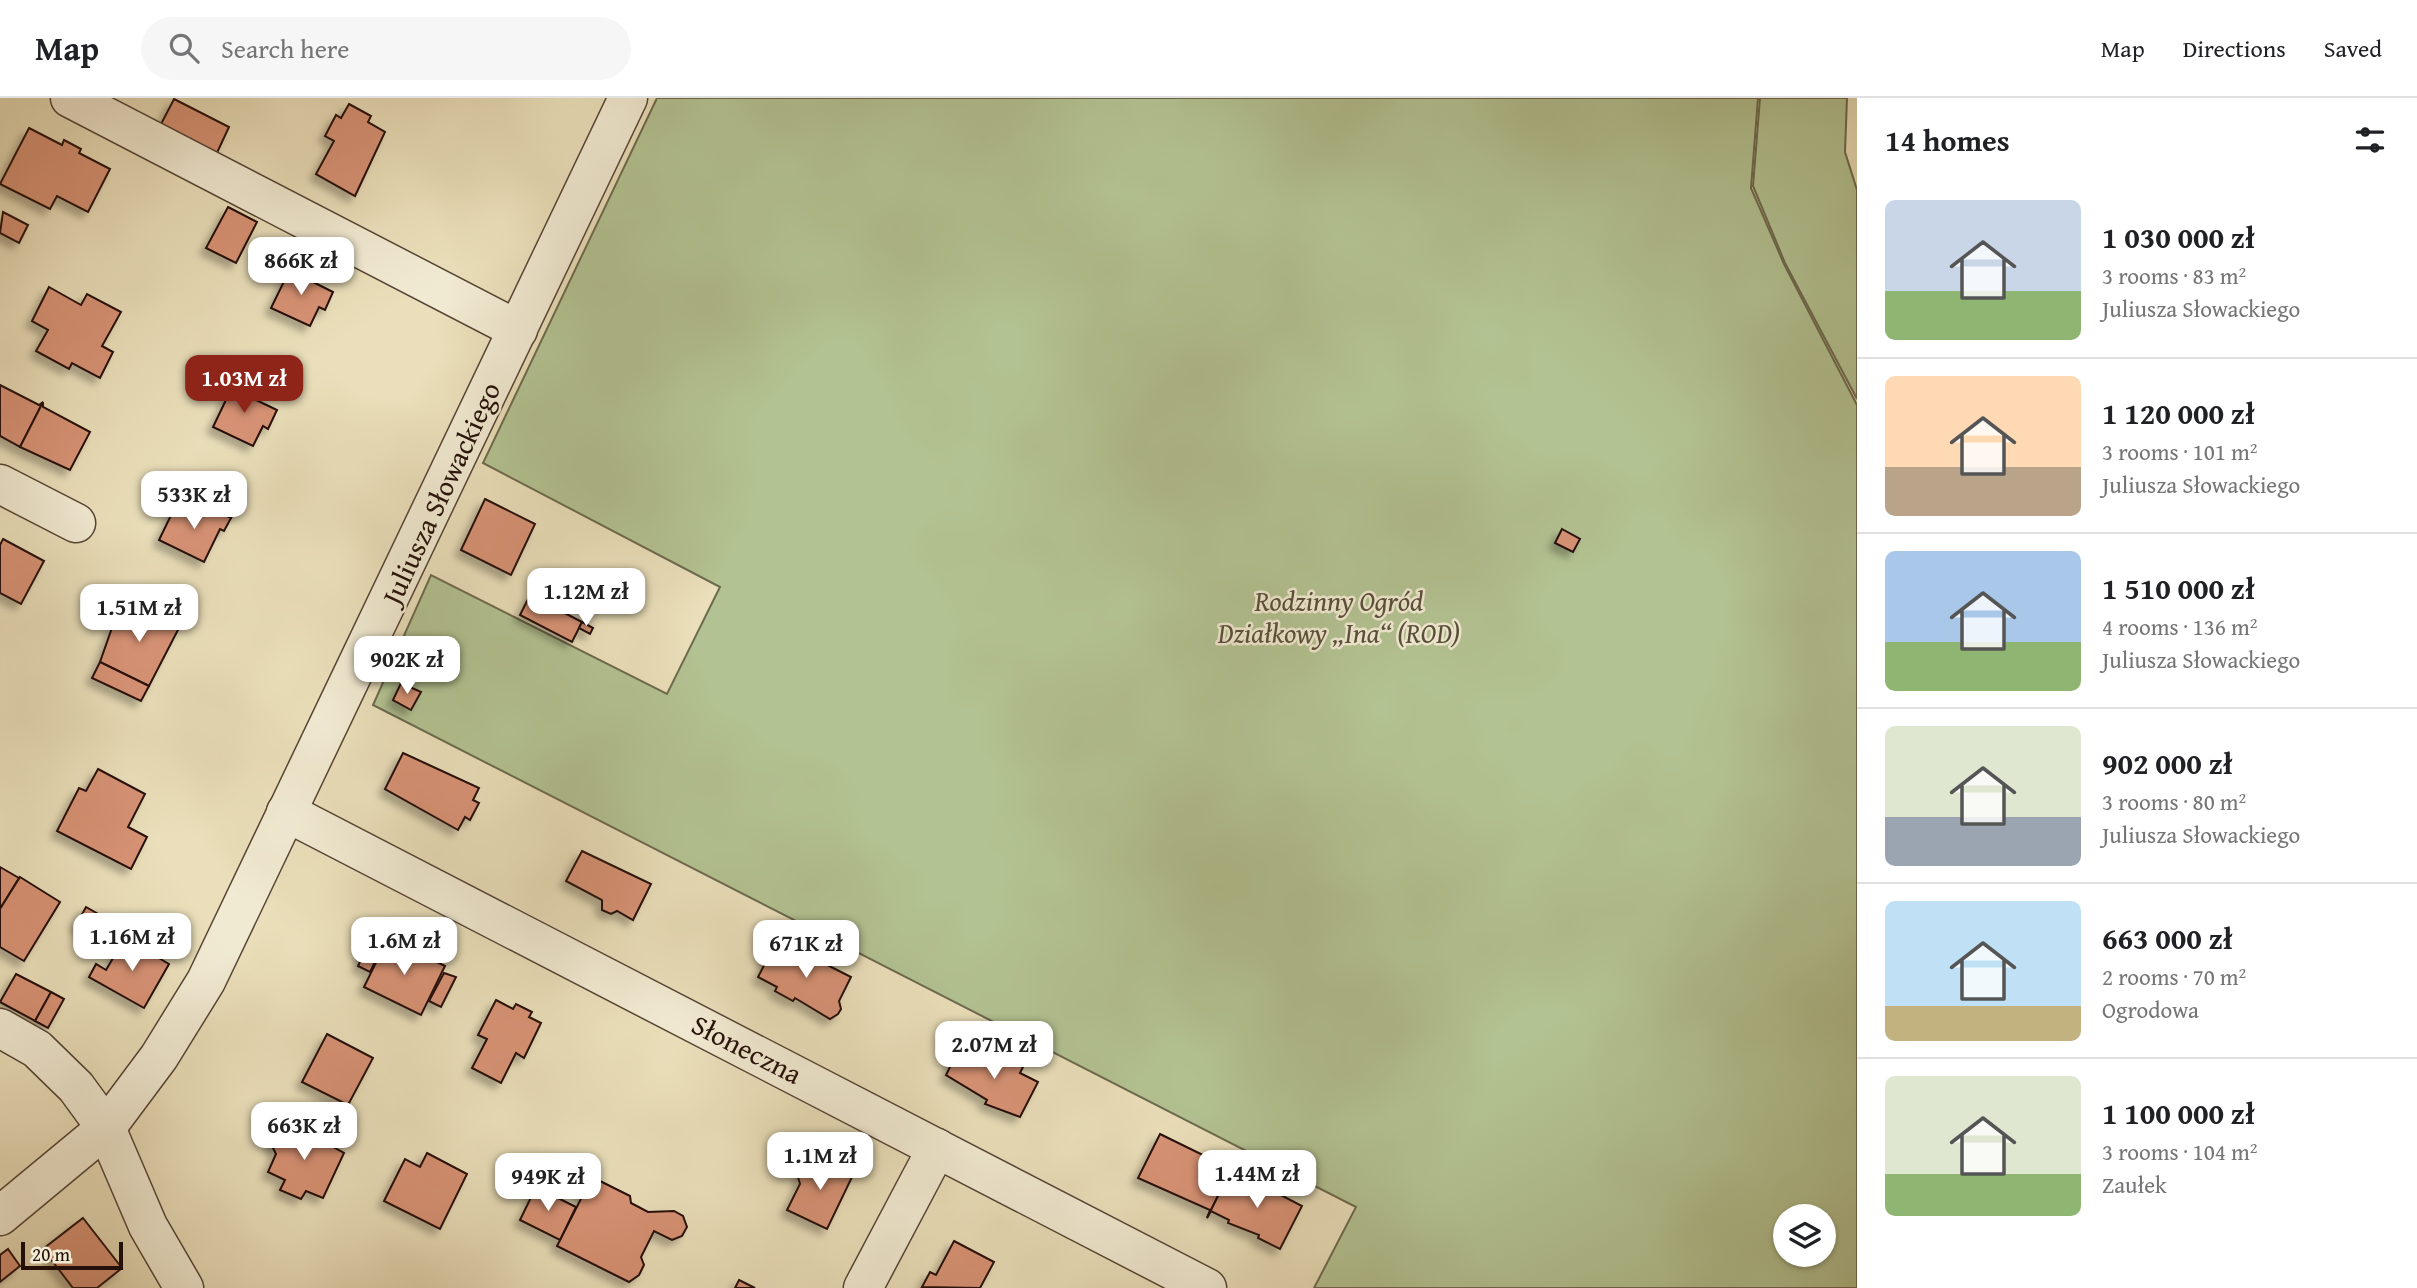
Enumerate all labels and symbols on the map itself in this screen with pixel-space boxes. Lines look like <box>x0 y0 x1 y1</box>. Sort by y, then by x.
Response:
pin: 866K zł <box>236 238 366 297</box>
pin: 1.03M zł <box>172 356 316 415</box>
street label: Juliusza Słowackiego <box>370 375 510 614</box>
pin: 533K zł <box>129 472 259 531</box>
pin: 1.12M zł <box>514 568 658 628</box>
park label: Rodzinny Ogród Działkowy „Ina“ (ROD) <box>1217 580 1460 653</box>
pin: 1.51M zł <box>67 584 211 644</box>
pin: 902K zł <box>342 636 472 696</box>
pin: 1.16M zł <box>60 914 204 973</box>
pin: 1.6M zł <box>339 918 469 977</box>
pin: 671K zł <box>741 920 871 980</box>
street label: Słoneczna <box>685 1003 810 1094</box>
pin: 2.07M zł <box>922 1021 1066 1081</box>
pin: 663K zł <box>239 1102 369 1162</box>
pin: 1.1M zł <box>755 1132 885 1192</box>
pin: 1.44M zł <box>1185 1150 1329 1210</box>
pin: 949K zł <box>483 1154 613 1213</box>
scale bar <box>21 1239 122 1271</box>

